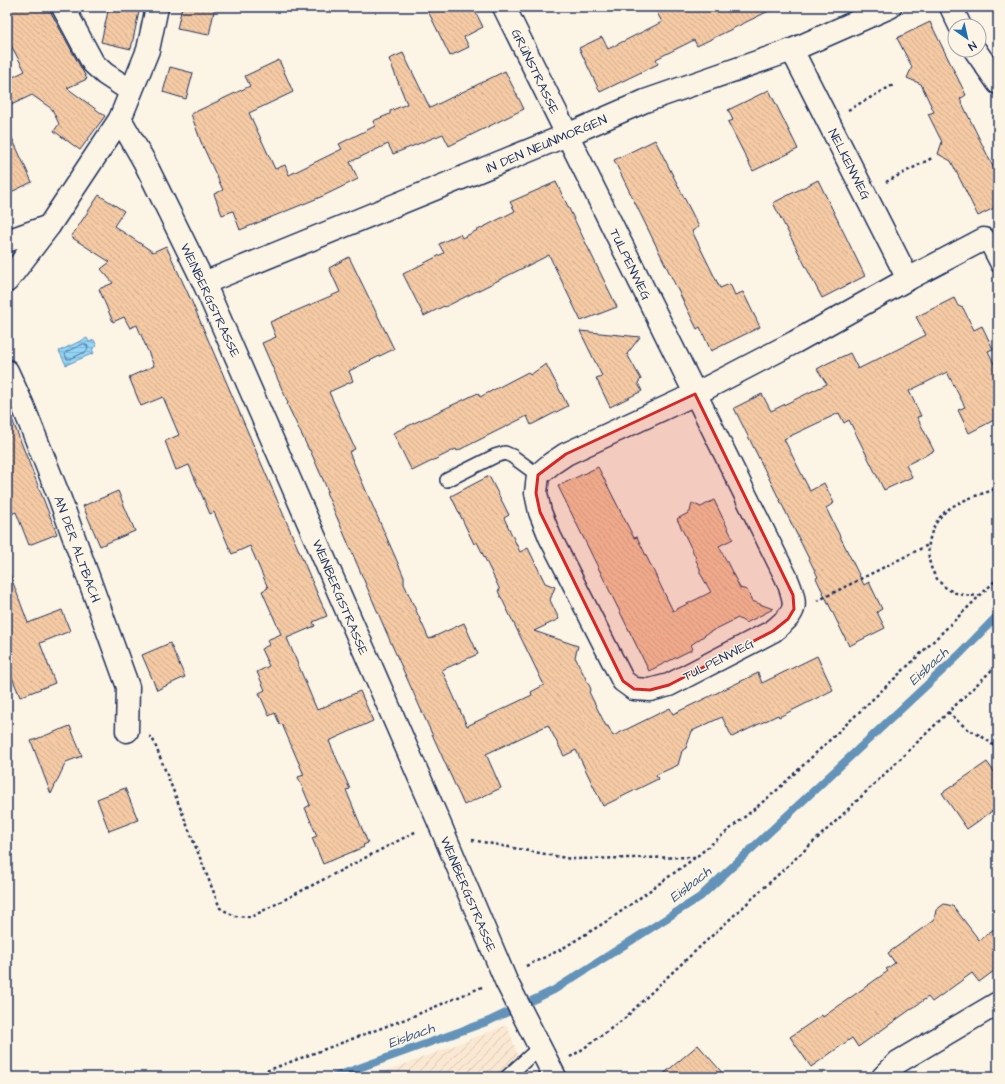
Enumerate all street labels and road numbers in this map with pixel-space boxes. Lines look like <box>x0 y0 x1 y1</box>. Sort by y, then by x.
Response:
street label: GRÜNSTRASSE <box>507 26 564 117</box>
street label: IN DEN NEUNMORGEN <box>483 110 610 178</box>
street label: NELKENWEG <box>824 126 875 203</box>
street label: TULPENWEG <box>605 226 655 303</box>
street label: WEINBERGSTRASSE <box>176 241 245 361</box>
street label: AN DER ALTBACH <box>49 493 105 605</box>
street label: WEINBERGSTRASSE <box>308 537 373 658</box>
street label: TULPENWEG <box>680 634 757 685</box>
street label: WEINBERGSTRASSE <box>436 834 501 955</box>

